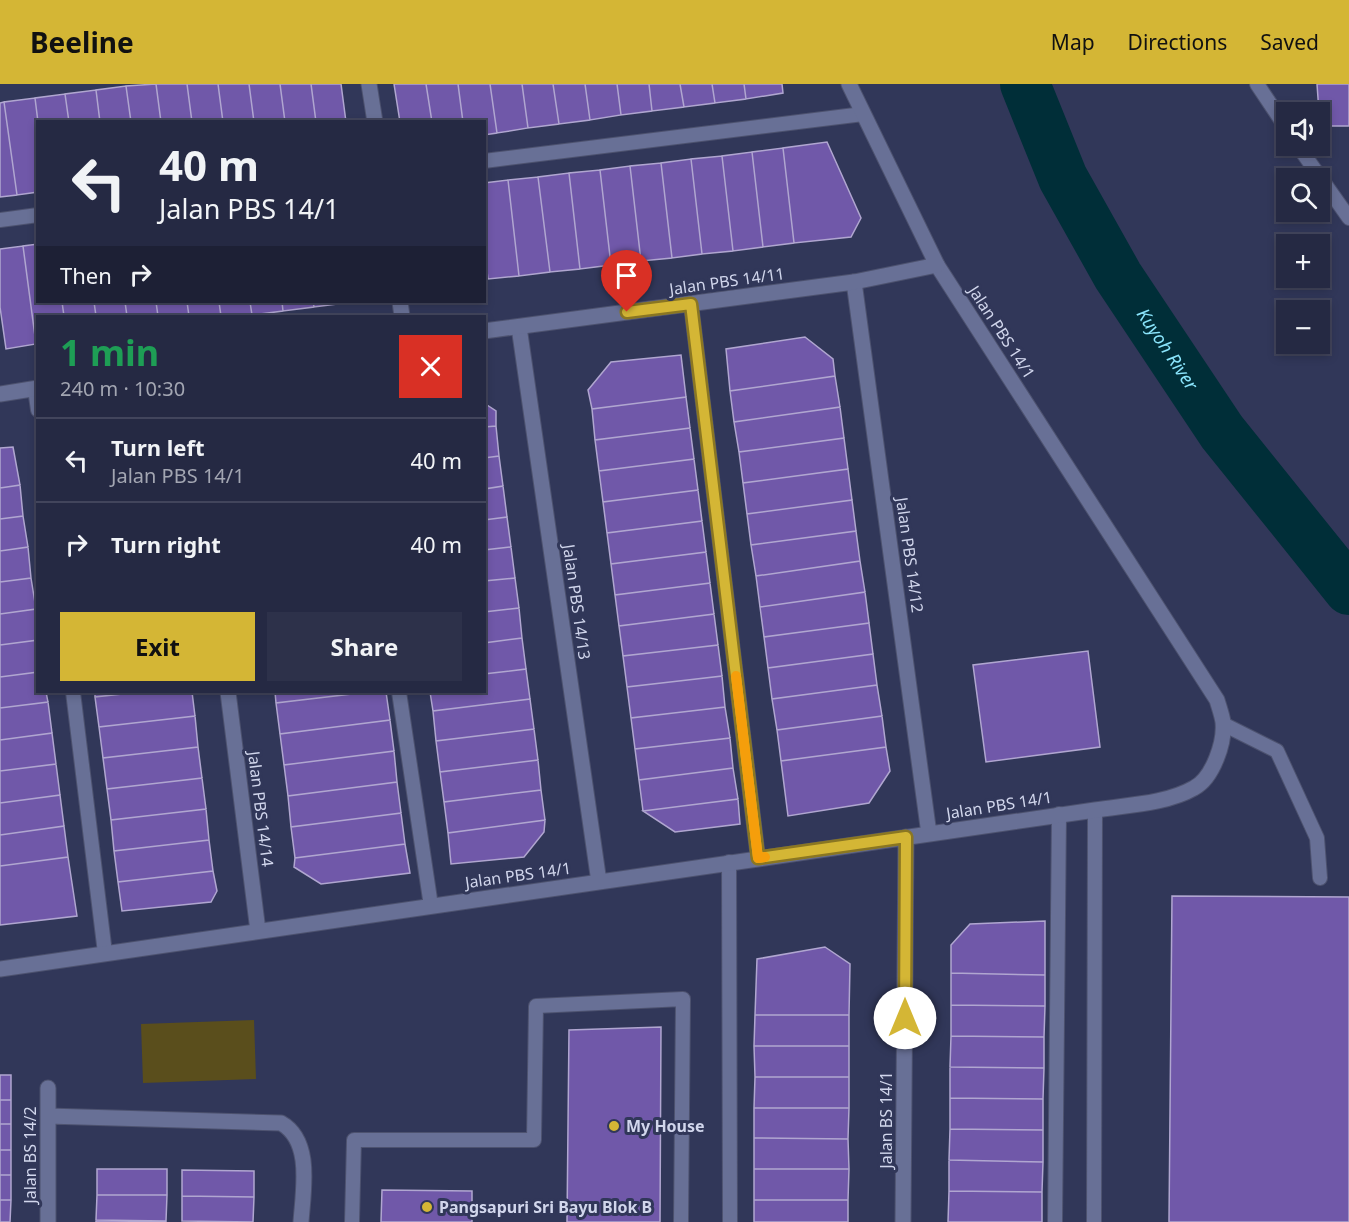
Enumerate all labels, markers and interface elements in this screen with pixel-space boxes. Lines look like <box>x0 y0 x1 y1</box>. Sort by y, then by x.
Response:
text: Beeline <box>30 23 134 61</box>
text: Map <box>1051 28 1095 56</box>
text: Directions <box>1128 28 1227 56</box>
text: Saved <box>1260 28 1319 56</box>
map controls <box>1276 102 1330 354</box>
button: sound <box>1276 102 1330 156</box>
text: 40 m <box>159 136 259 193</box>
icon: left <box>60 144 138 222</box>
button: search <box>1276 168 1330 222</box>
text: Jalan PBS 14/1 <box>159 190 339 227</box>
button: + <box>1276 234 1330 288</box>
pin <box>601 250 652 312</box>
icon: right <box>124 258 157 291</box>
icon: arrive <box>610 259 643 292</box>
text: Then <box>60 260 112 290</box>
street label: Jalan PBS 14/11 <box>666 262 786 300</box>
street label: Jalan PBS 14/1 <box>963 279 1040 383</box>
button: − <box>1276 300 1330 354</box>
water label: Kuyoh River <box>1132 303 1204 395</box>
text: 1 min <box>60 328 159 377</box>
button: close <box>399 335 462 398</box>
text: 240 m · 10:30 <box>60 375 185 402</box>
text: Turn left <box>111 432 205 462</box>
icon: left <box>60 444 93 477</box>
text: 40 m <box>411 445 462 475</box>
text: Jalan PBS 14/1 <box>111 462 245 489</box>
street label: Jalan PBS 14/12 <box>891 494 929 614</box>
icon: right <box>60 528 93 561</box>
text: Turn right <box>111 529 221 559</box>
text: 40 m <box>411 529 462 559</box>
street label: Jalan PBS 14/13 <box>558 541 596 661</box>
button: Exit <box>60 612 255 681</box>
button: Share <box>267 612 462 681</box>
street label: Jalan PBS 14/14 <box>243 748 279 868</box>
street label: Jalan PBS 14/1 <box>942 786 1054 825</box>
street label: Jalan PBS 14/1 <box>462 857 572 894</box>
position arrow <box>873 986 937 1050</box>
street label: Jalan BS 14/1 <box>875 1071 897 1171</box>
street label: Jalan BS 14/2 <box>19 1106 41 1206</box>
place label: My House <box>626 1115 705 1137</box>
marker: My House <box>607 1119 621 1133</box>
place label: Pangsapuri Sri Bayu Blok B <box>439 1196 652 1218</box>
marker: Pangsapuri Sri Bayu Blok B <box>420 1200 434 1214</box>

